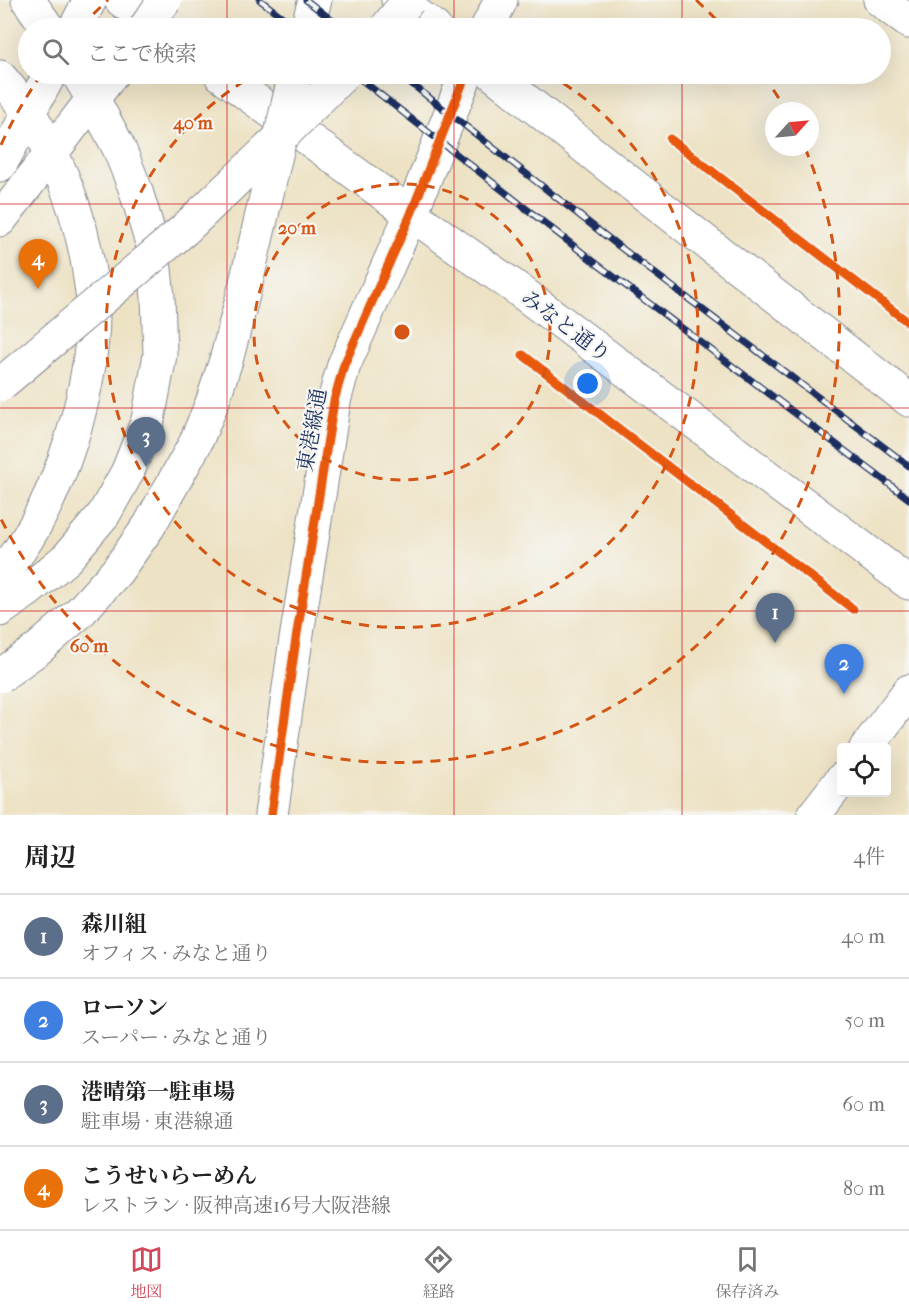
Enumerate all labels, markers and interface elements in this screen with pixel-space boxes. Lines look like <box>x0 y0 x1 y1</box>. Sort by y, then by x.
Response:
search box <box>18 18 891 84</box>
icon: search <box>39 35 72 68</box>
text: ここで検索 <box>87 41 197 67</box>
north arrow <box>765 102 819 156</box>
text: 40 m <box>172 113 214 134</box>
text: 20 m <box>278 218 317 239</box>
pin: 4 <box>18 240 57 289</box>
street label: みなと通り <box>517 285 615 367</box>
centre of rings <box>392 322 412 342</box>
your location <box>573 369 602 398</box>
street label: 東港線通 <box>293 387 331 473</box>
pin: 3 <box>126 418 166 467</box>
pin: 1 <box>756 594 794 643</box>
text: 60 m <box>70 636 109 657</box>
pin: 2 <box>824 644 864 694</box>
map controls <box>837 743 891 797</box>
button: locate <box>837 743 891 797</box>
text: 周辺 <box>24 842 76 873</box>
text: 4件 <box>853 845 885 868</box>
text: 森川組 <box>81 911 147 937</box>
text: 1 <box>40 925 47 948</box>
text: 40 m <box>841 925 885 948</box>
text: オフィス · みなと通り <box>81 942 271 965</box>
text: ローソン <box>81 995 168 1021</box>
text: 2 <box>38 1009 49 1032</box>
text: 50 m <box>844 1009 885 1032</box>
text: スーパー · みなと通り <box>81 1026 272 1049</box>
text: 港晴第一駐車場 <box>81 1079 235 1105</box>
text: 3 <box>39 1093 48 1116</box>
text: 60 m <box>842 1093 885 1116</box>
text: 駐車場 · 東港線通 <box>81 1110 234 1133</box>
text: こうせいらーめん <box>81 1163 257 1189</box>
text: 4 <box>38 1177 49 1200</box>
text: 80 m <box>843 1177 885 1200</box>
text: レストラン · 阪神高速16号大阪港線 <box>81 1194 391 1217</box>
tab: 地図 <box>130 1243 163 1302</box>
tab: 経路 <box>422 1243 455 1302</box>
tab: 保存済み <box>715 1243 779 1302</box>

